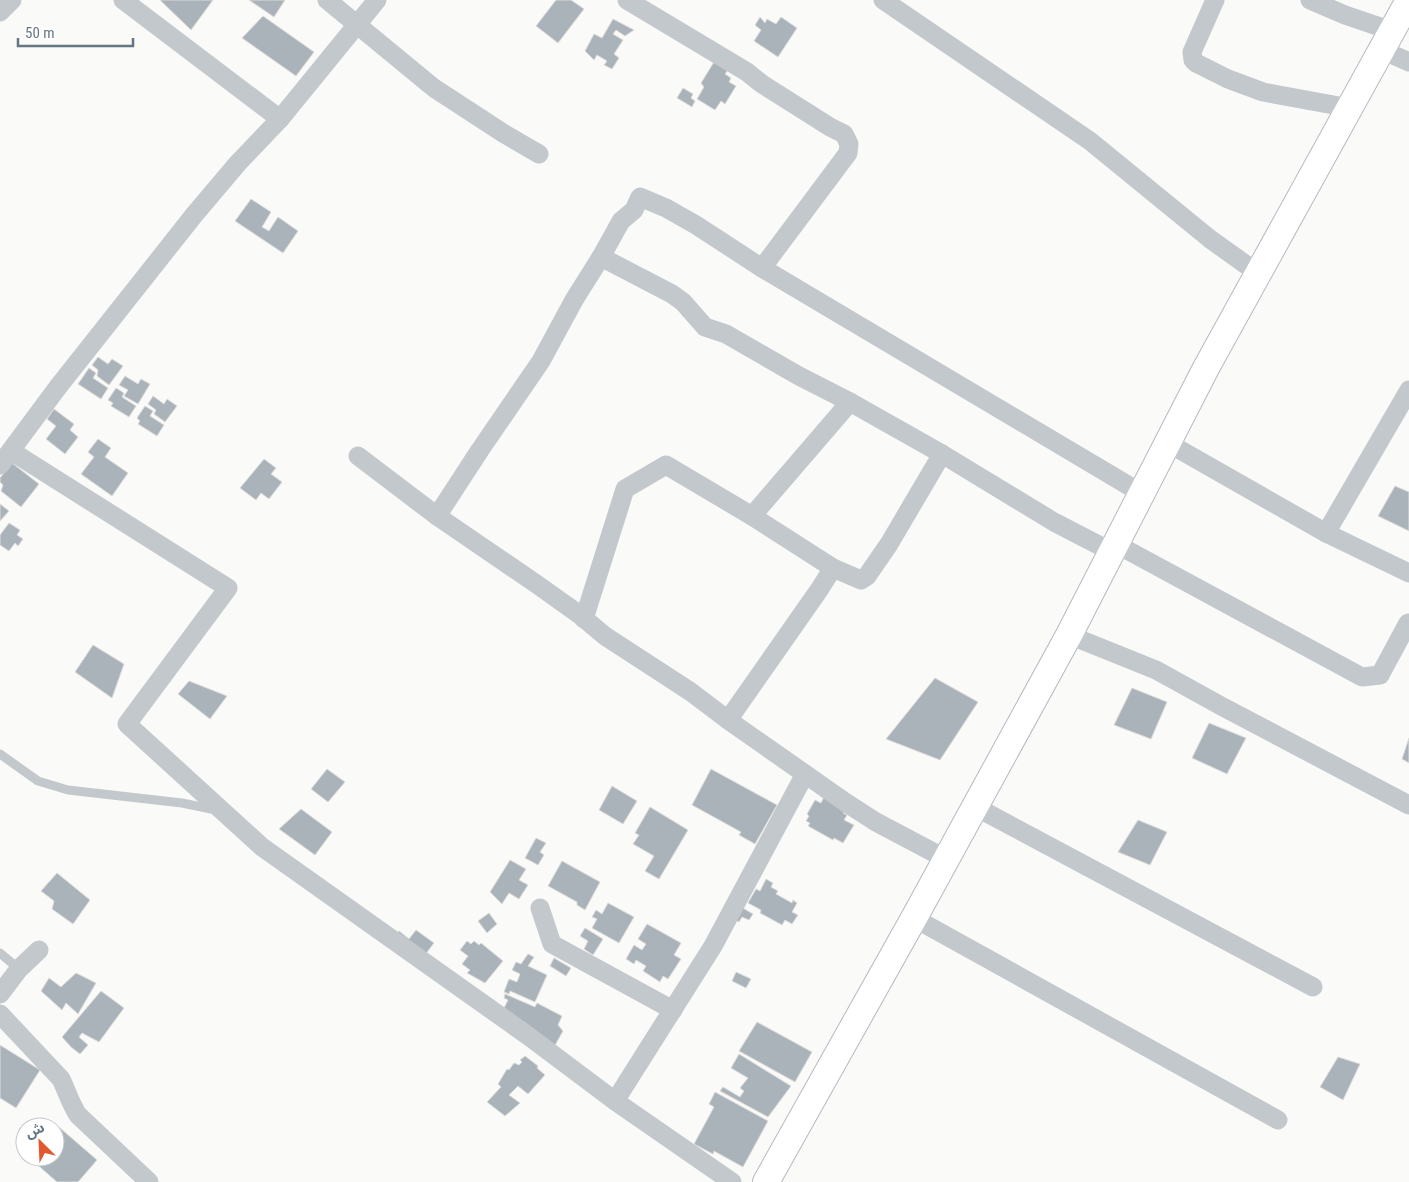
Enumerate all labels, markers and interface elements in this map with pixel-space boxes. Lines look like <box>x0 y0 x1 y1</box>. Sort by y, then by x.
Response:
scale bar <box>18 15 132 47</box>
text: 50 m <box>25 24 55 42</box>
north arrow <box>15 1117 65 1167</box>
text: ش <box>23 1119 47 1141</box>

